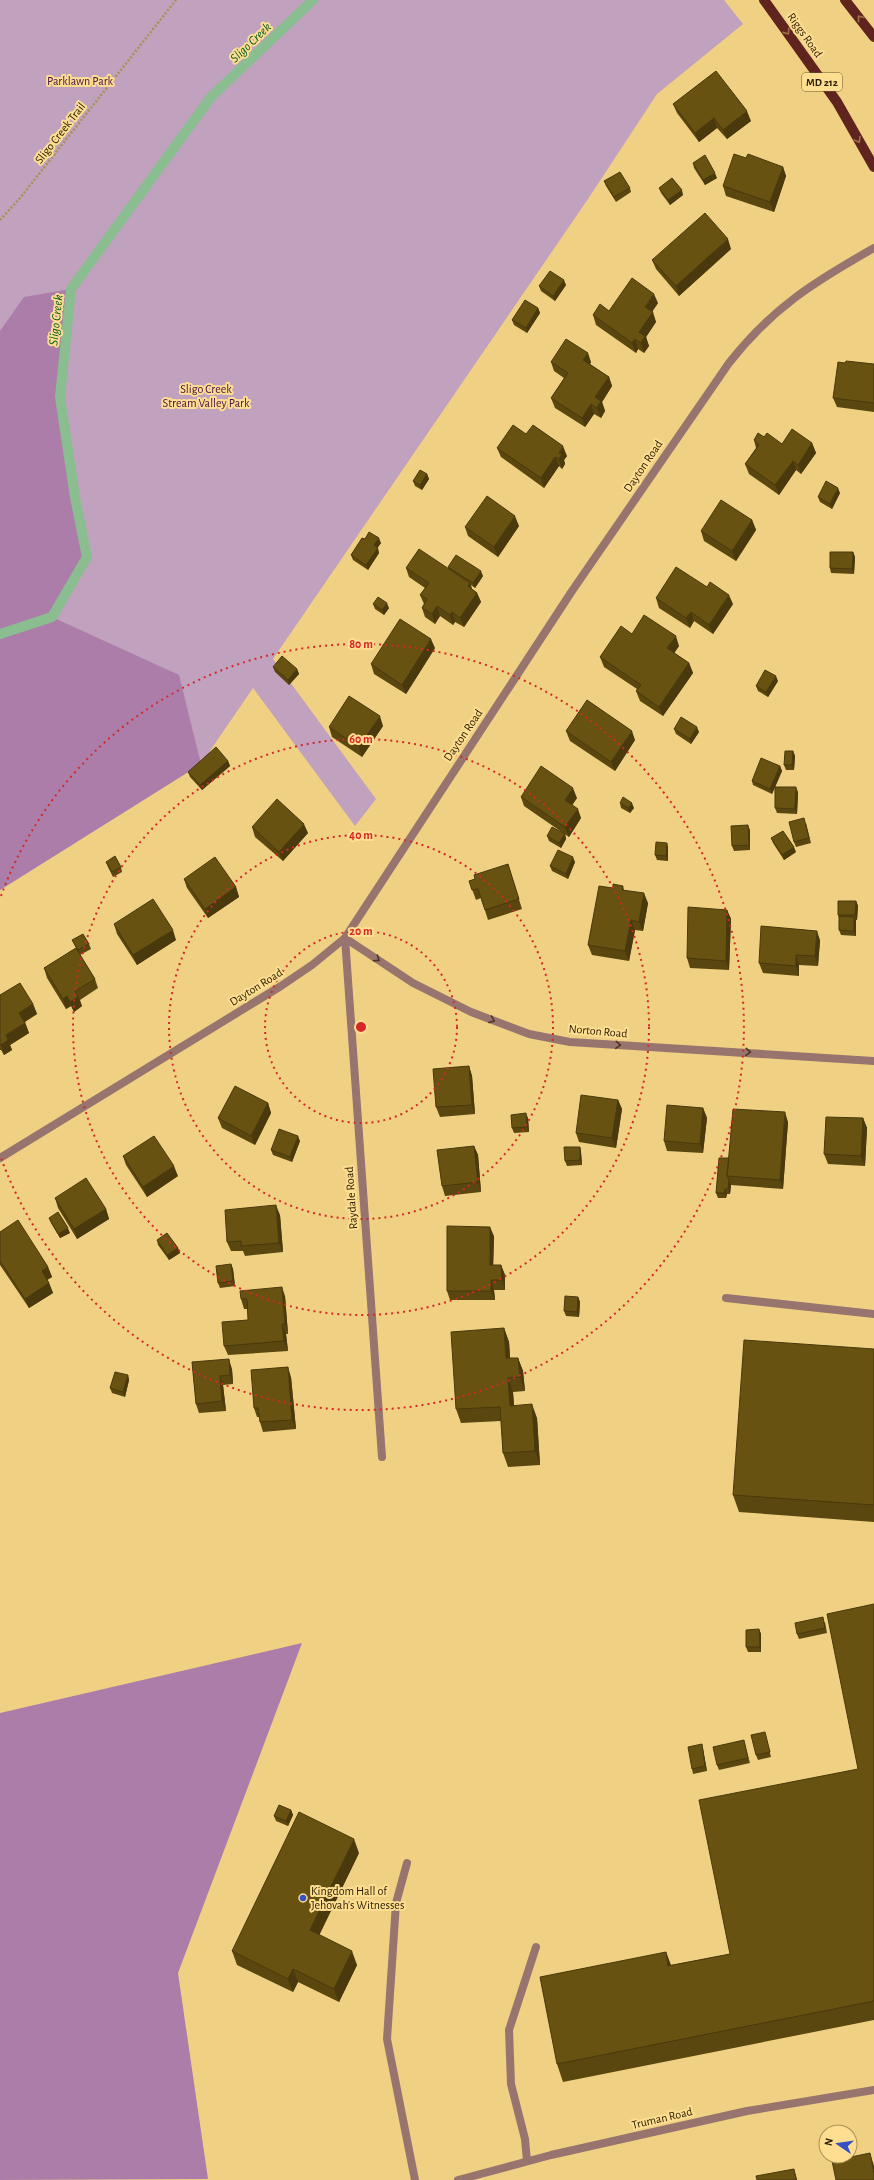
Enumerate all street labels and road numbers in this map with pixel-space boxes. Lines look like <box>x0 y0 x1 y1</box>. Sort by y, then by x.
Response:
street label: Riggs Road <box>785 10 825 60</box>
road number: MD 212 <box>802 73 842 91</box>
street label: Sligo Creek Trail <box>33 100 87 166</box>
street label: Dayton Road <box>621 438 666 495</box>
street label: Dayton Road <box>441 707 486 764</box>
street label: Dayton Road <box>227 966 285 1009</box>
street label: Norton Road <box>568 1022 628 1040</box>
street label: Raydale Road <box>343 1166 360 1230</box>
street label: Truman Road <box>630 2105 694 2131</box>

